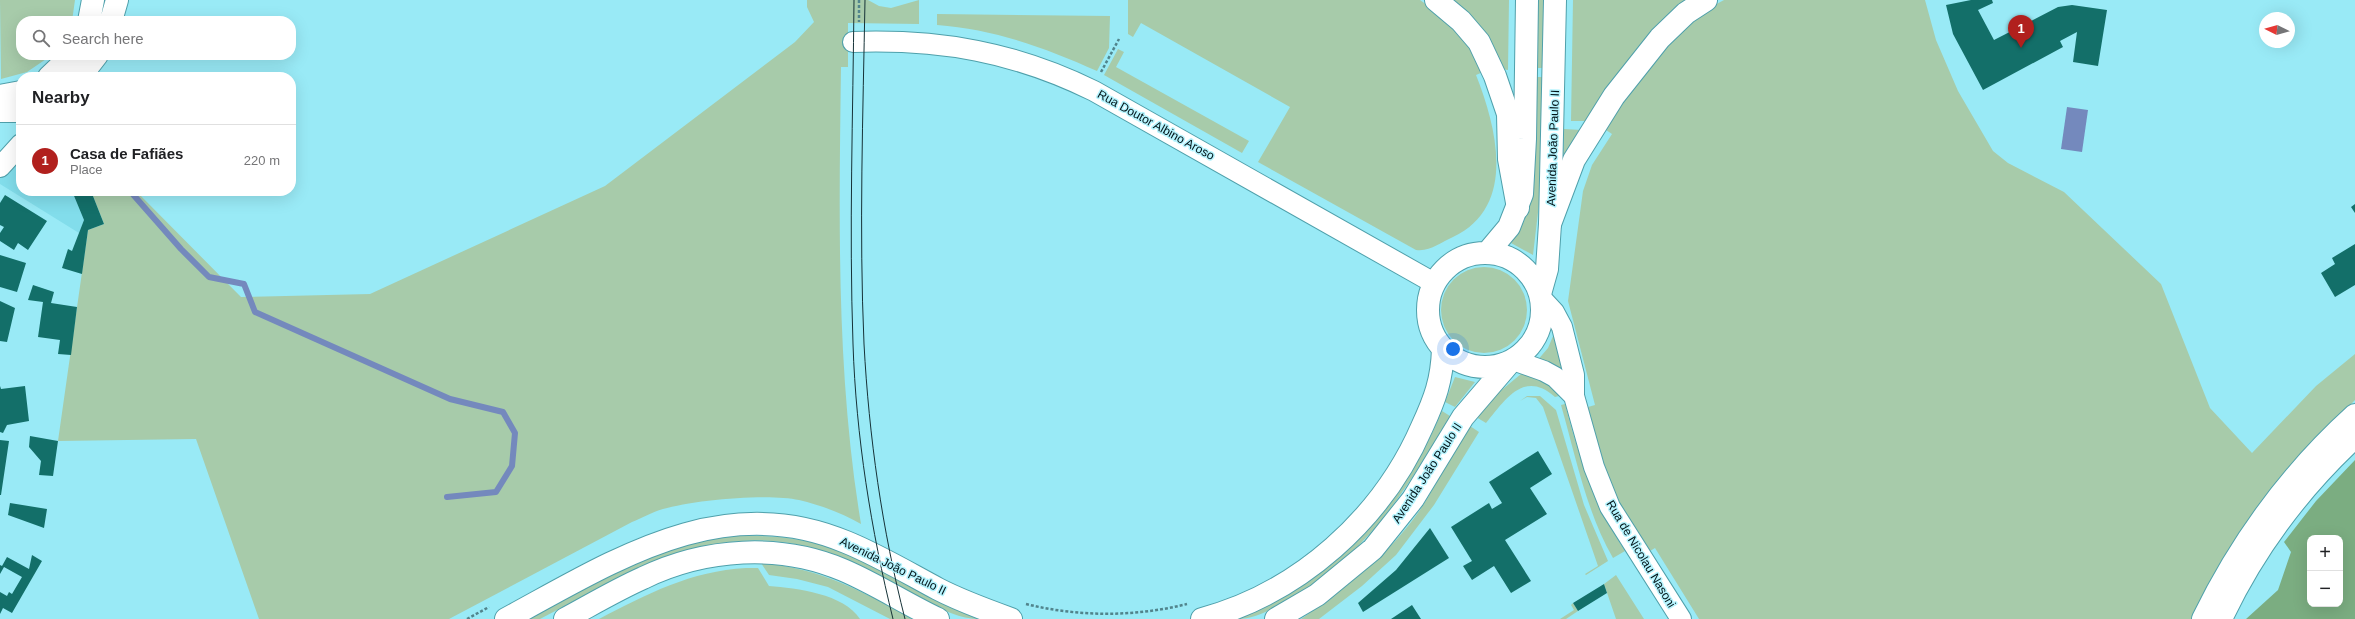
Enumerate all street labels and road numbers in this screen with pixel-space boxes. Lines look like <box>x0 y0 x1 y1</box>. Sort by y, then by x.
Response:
street label: Rua Doutor Albino Aroso <box>1095 87 1217 163</box>
street label: Avenida João Paulo II <box>1544 90 1562 206</box>
street label: Avenida João Paulo II <box>1389 420 1465 526</box>
street label: Rua de Nicolau Nasoni <box>1603 498 1679 610</box>
street label: Avenida João Paulo II <box>838 534 948 598</box>

